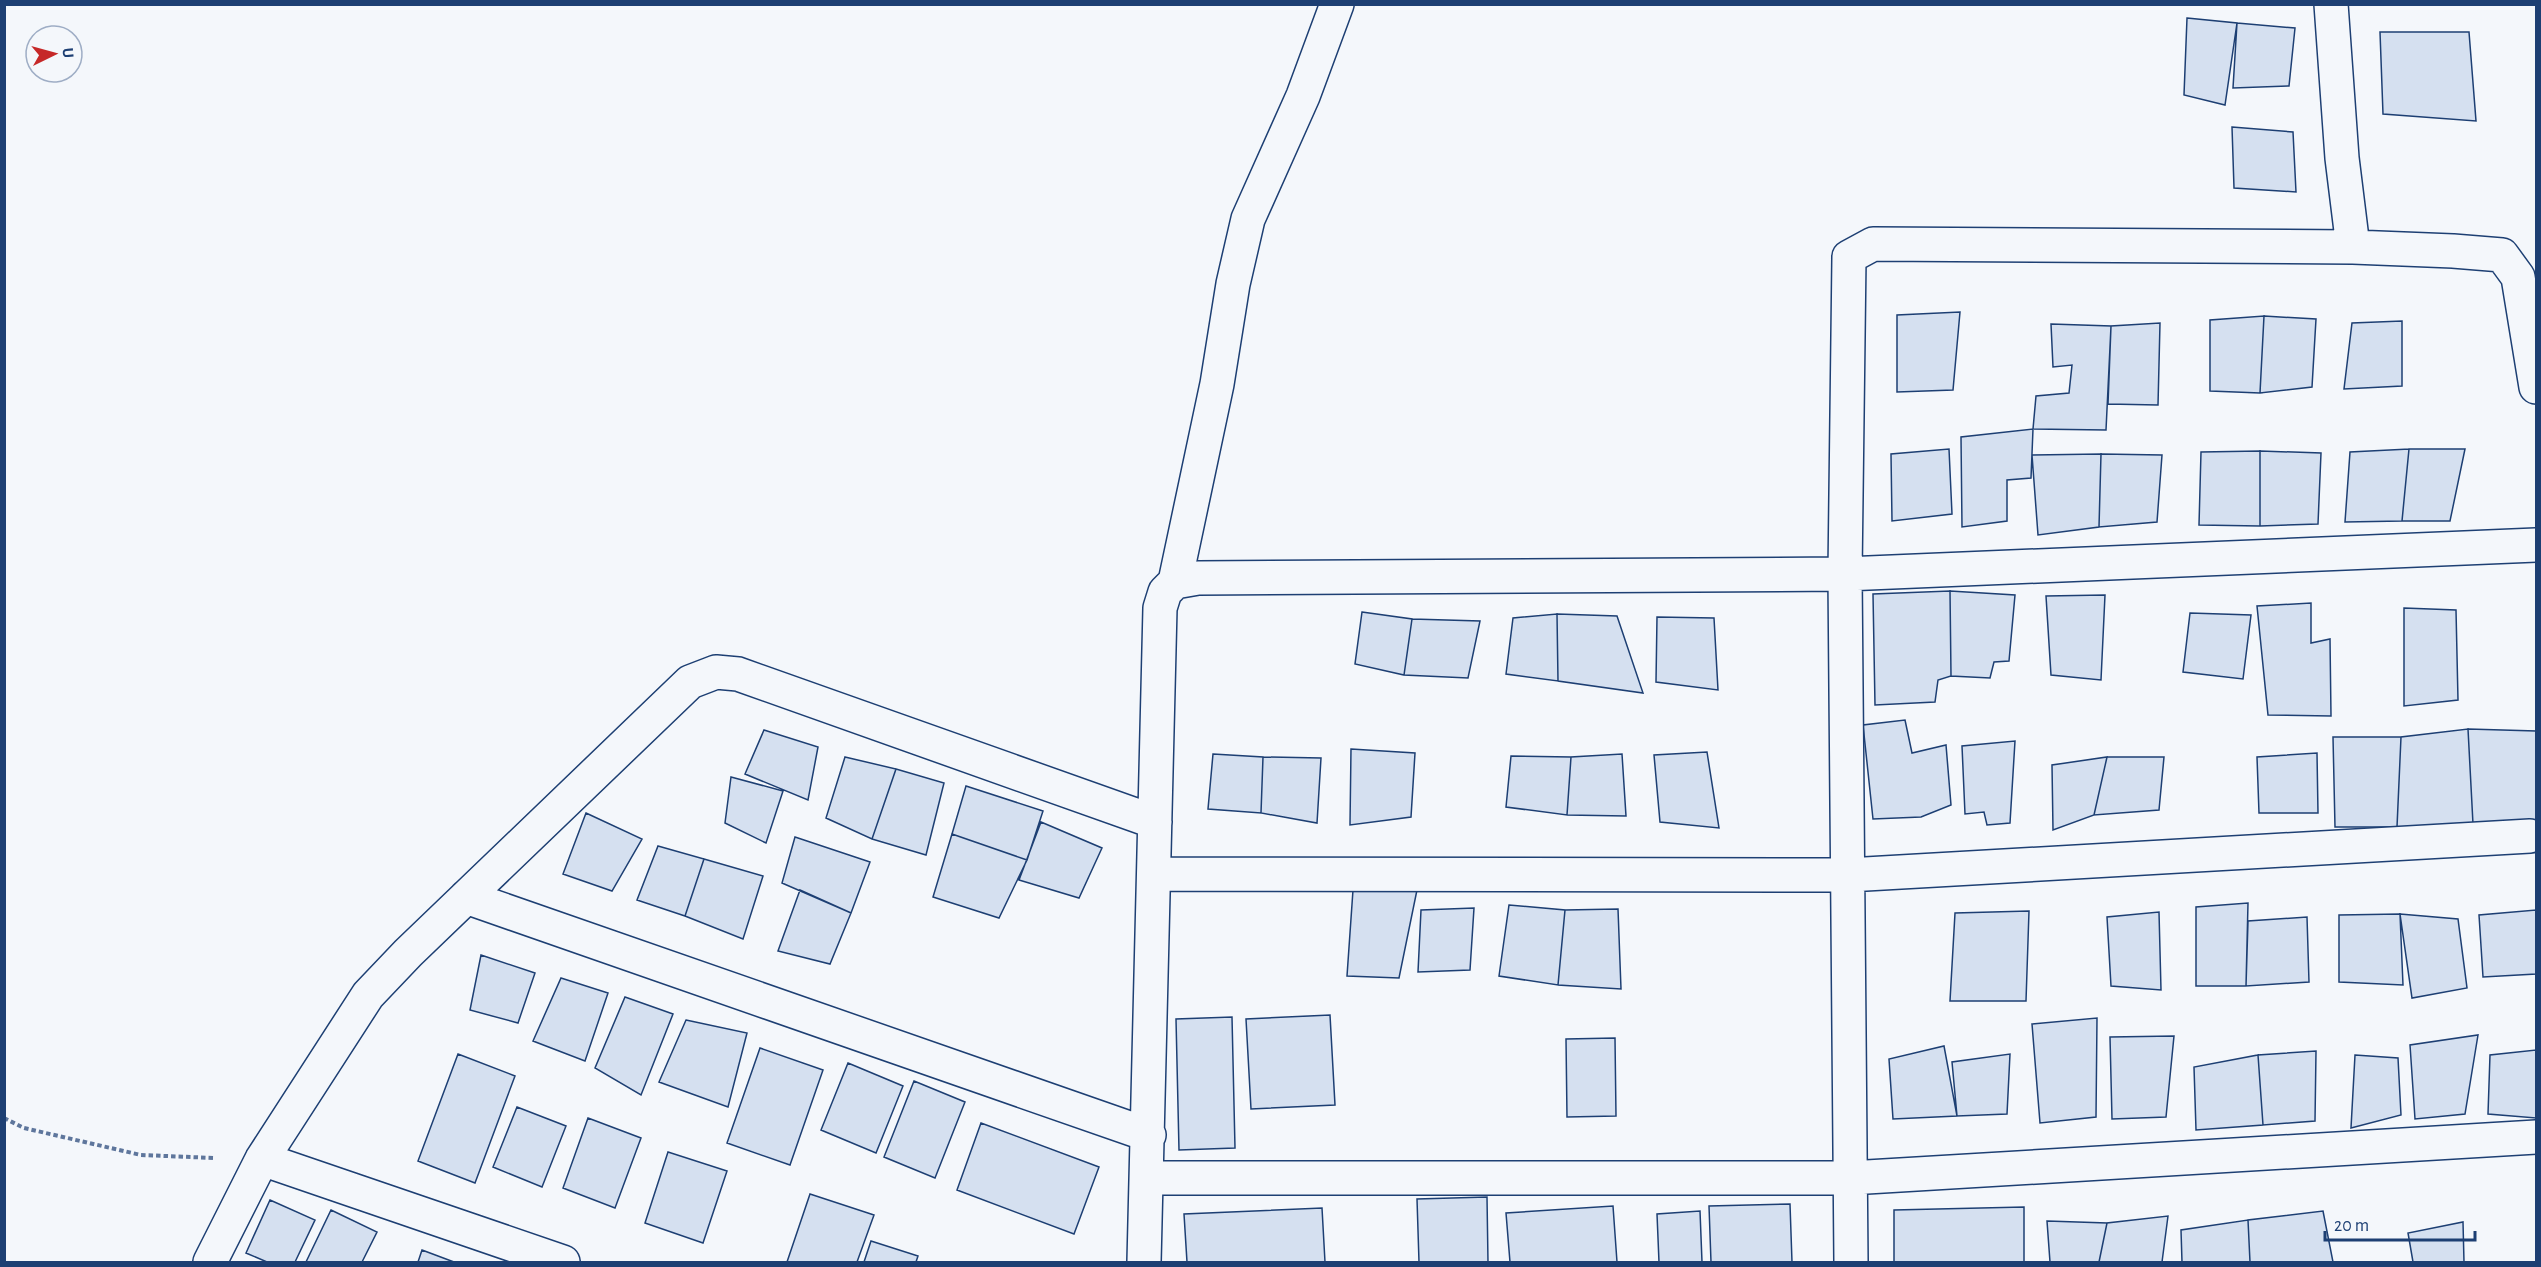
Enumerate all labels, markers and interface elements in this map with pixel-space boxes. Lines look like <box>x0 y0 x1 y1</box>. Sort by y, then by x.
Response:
north arrow <box>24 24 84 84</box>
text: U <box>60 47 76 59</box>
scale bar <box>2325 1204 2475 1242</box>
text: 20 m <box>2334 1217 2369 1235</box>

